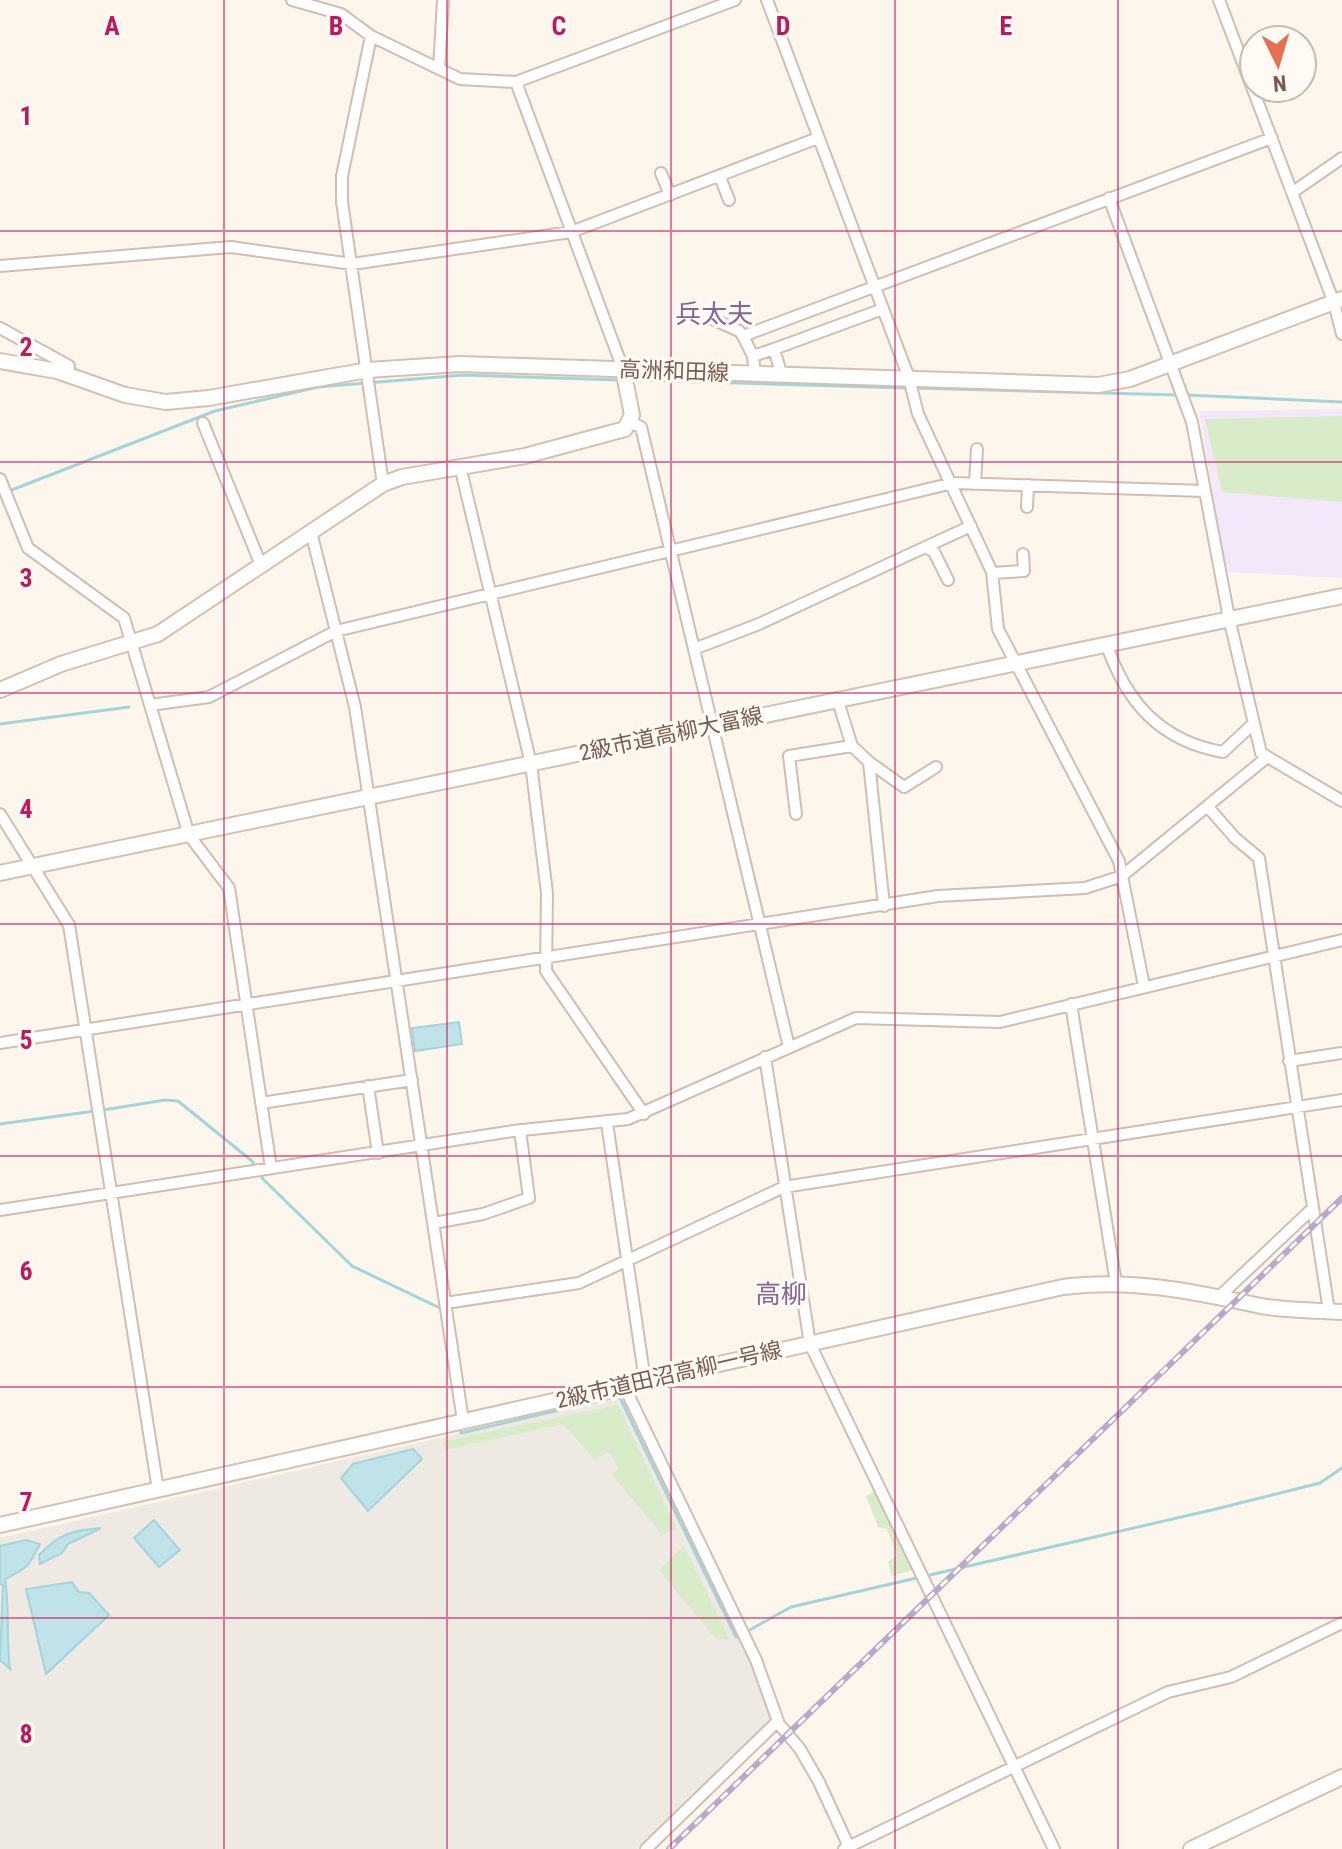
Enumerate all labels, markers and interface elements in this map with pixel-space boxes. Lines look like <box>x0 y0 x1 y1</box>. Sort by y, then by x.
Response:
text: A <box>104 11 120 41</box>
text: B <box>329 11 343 41</box>
text: C <box>552 11 567 41</box>
text: D <box>776 11 790 41</box>
text: E <box>1000 11 1013 41</box>
north arrow <box>1238 24 1318 104</box>
text: N <box>1272 70 1288 96</box>
text: 1 <box>19 101 33 131</box>
district label: 兵太夫 <box>675 299 753 329</box>
text: 2 <box>19 332 33 362</box>
street label: 高洲和田線 <box>619 357 729 385</box>
text: 3 <box>19 563 33 593</box>
street label: 2級市道高柳大富線 <box>577 702 765 766</box>
text: 4 <box>19 794 33 824</box>
text: 5 <box>19 1025 33 1055</box>
text: 6 <box>19 1256 33 1286</box>
district label: 高柳 <box>755 1279 807 1309</box>
street label: 2級市道田沼高柳一号線 <box>554 1337 784 1413</box>
text: 7 <box>19 1487 33 1517</box>
text: 8 <box>19 1719 33 1749</box>

